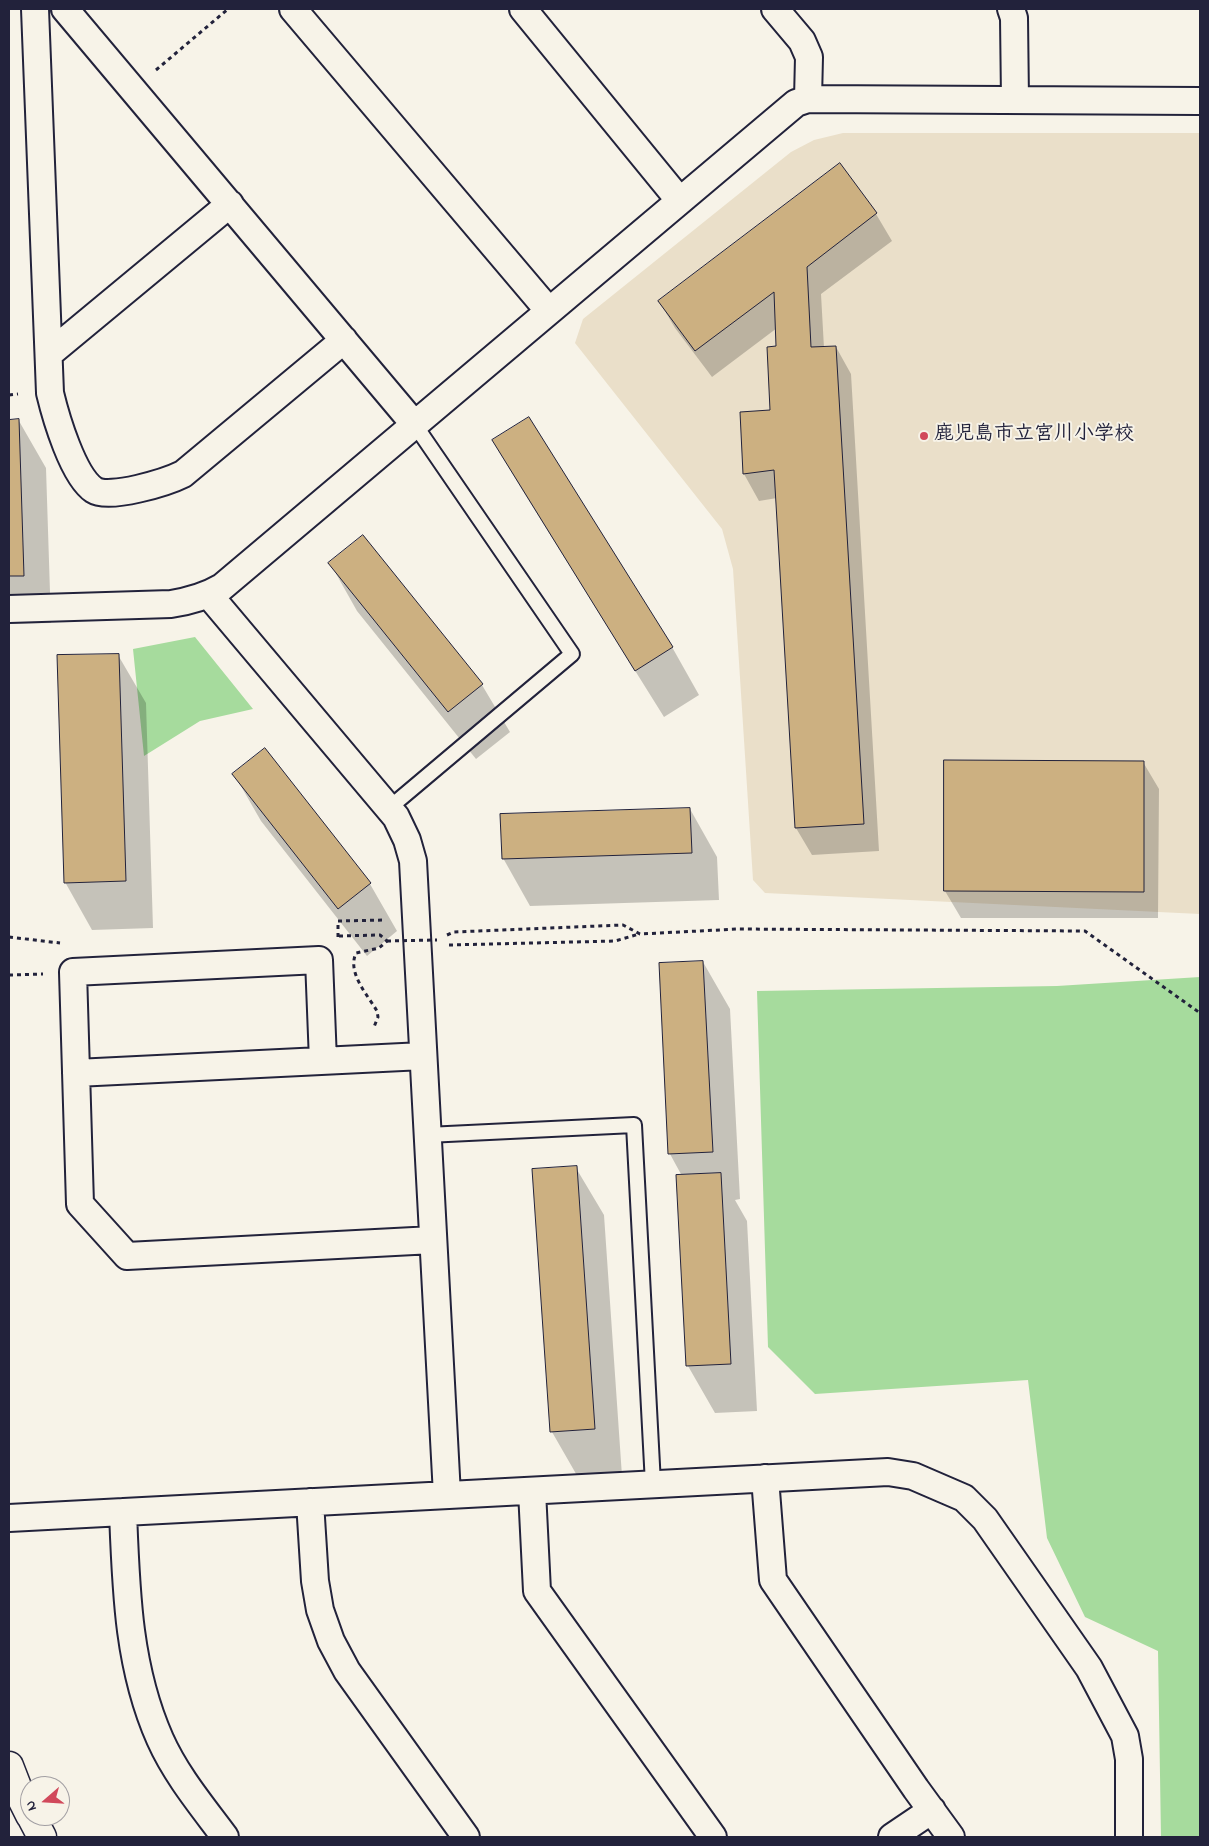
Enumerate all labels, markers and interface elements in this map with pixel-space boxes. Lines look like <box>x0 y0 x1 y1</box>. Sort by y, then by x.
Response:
place label: 鹿児島市立宮川小学校 <box>934 424 1134 448</box>
marker: 鹿児島市立宮川小学校 <box>918 430 930 442</box>
north arrow <box>20 1776 70 1826</box>
text: N <box>20 1798 43 1814</box>

